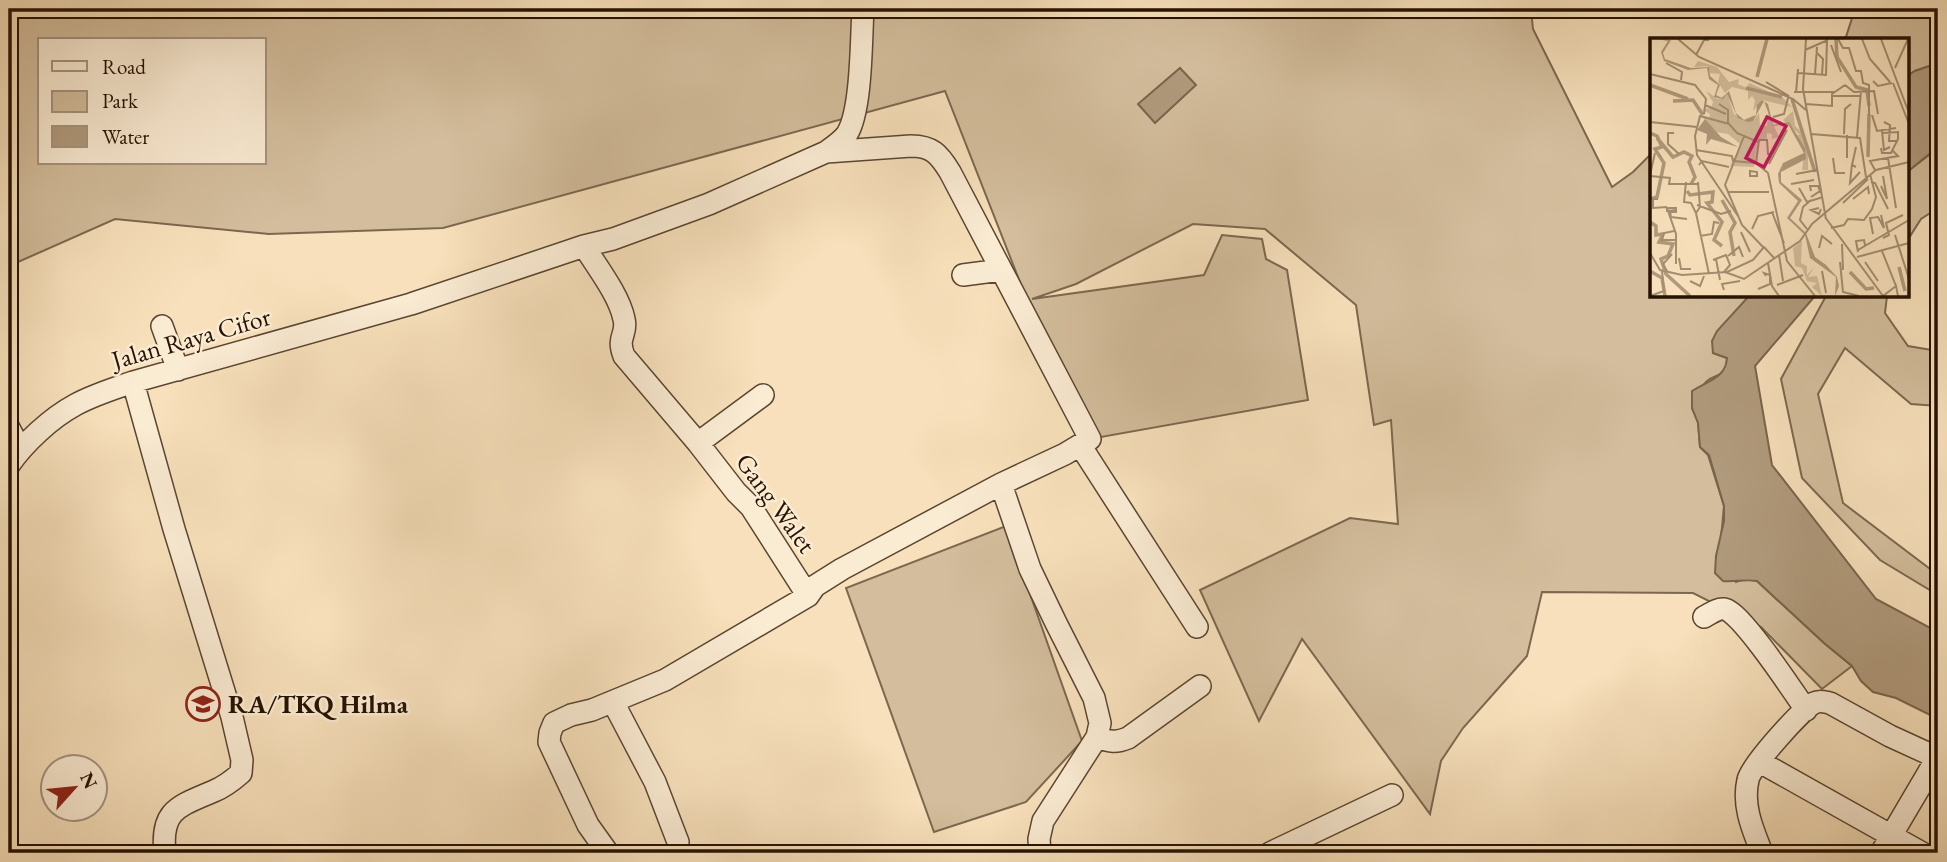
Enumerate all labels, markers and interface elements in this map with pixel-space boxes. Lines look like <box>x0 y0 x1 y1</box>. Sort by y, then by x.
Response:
legend <box>38 38 266 164</box>
inset map <box>1650 38 1909 298</box>
text: Road <box>102 53 146 80</box>
text: Park <box>102 87 139 114</box>
text: Water <box>102 123 149 150</box>
street label: Jalan Raya Cifor <box>106 299 275 377</box>
street label: Gang Walet <box>728 446 824 560</box>
school or university icon: RA/TKQ Hilma <box>184 685 222 723</box>
place label: RA/TKQ Hilma <box>228 687 409 721</box>
north arrow <box>38 754 108 824</box>
text: N <box>74 768 104 794</box>

